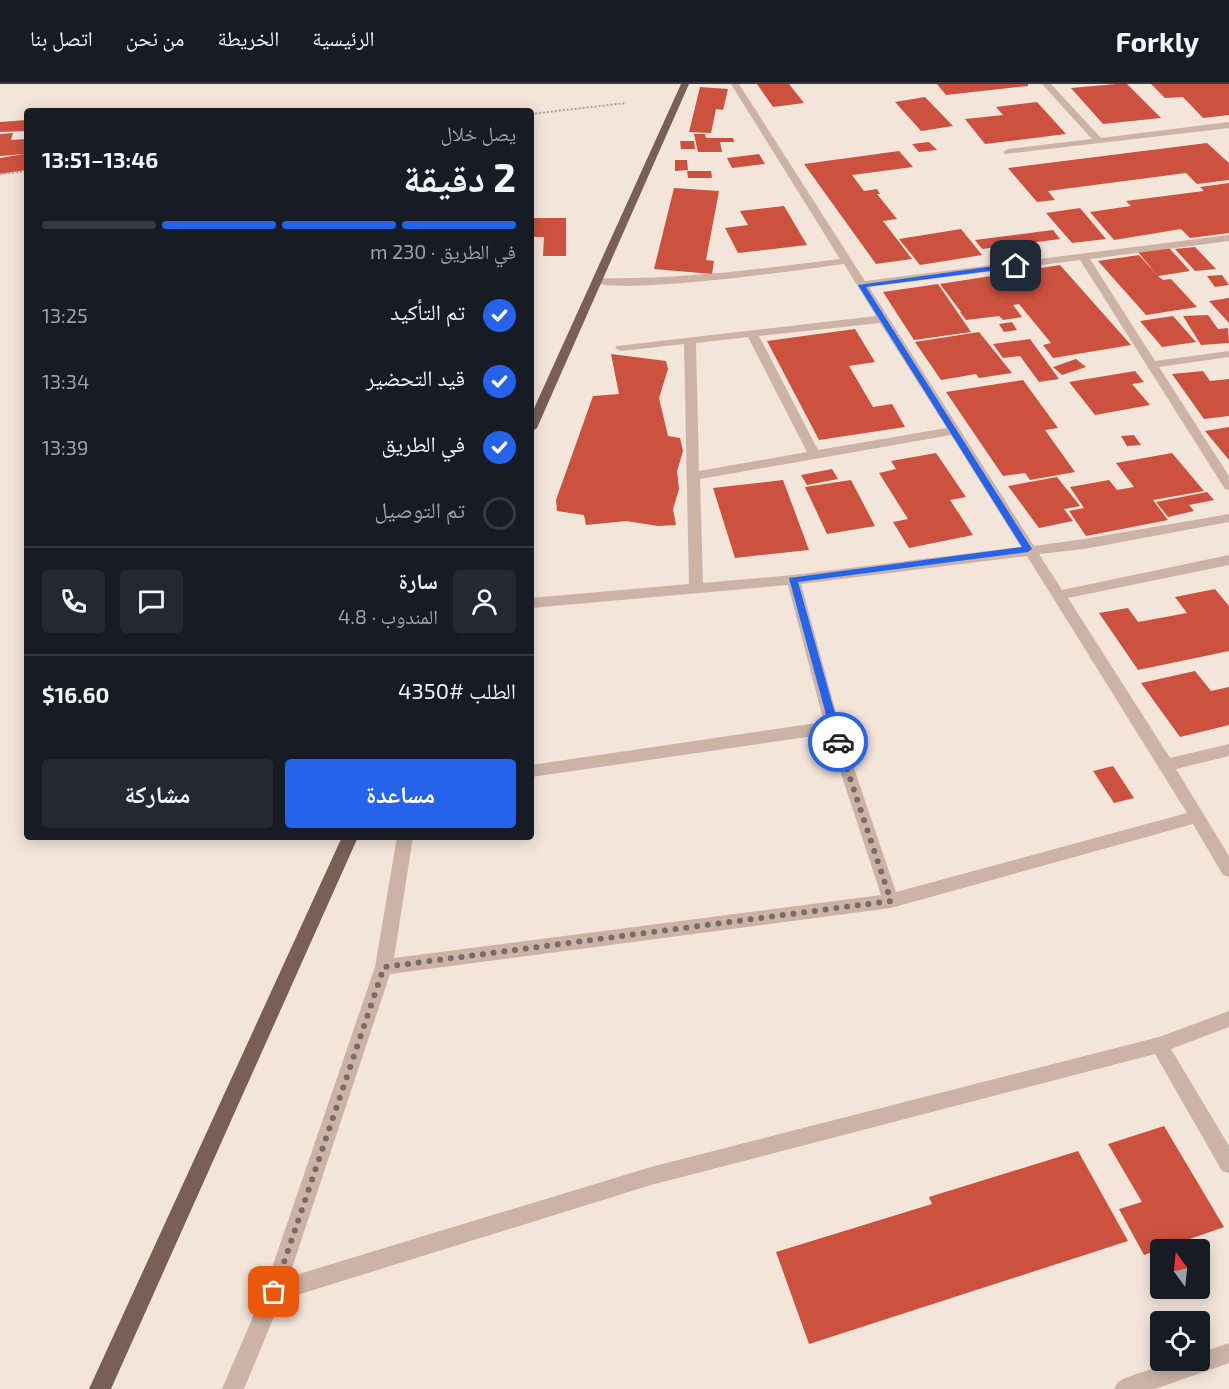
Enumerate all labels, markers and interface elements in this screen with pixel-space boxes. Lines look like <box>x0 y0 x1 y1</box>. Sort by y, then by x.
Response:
text: Forkly <box>1115 24 1199 58</box>
text: اتصل بنا <box>30 25 93 50</box>
text: من نحن <box>126 25 184 50</box>
text: الخريطة <box>217 25 279 50</box>
text: الرئيسية <box>312 25 375 50</box>
text: يصل خلال <box>440 121 516 145</box>
text: 13:46–13:51 <box>42 146 158 172</box>
text: 2 دقيقة <box>403 153 516 200</box>
text: في الطريق · 230 m <box>370 239 516 263</box>
pin <box>990 240 1041 291</box>
icon: home <box>999 249 1032 282</box>
text: تم التأكيد <box>390 298 465 324</box>
icon: check <box>483 299 516 332</box>
text: 13:25 <box>42 303 88 327</box>
text: قيد التحضير <box>366 364 465 390</box>
icon: check <box>483 365 516 398</box>
text: 13:34 <box>42 369 89 393</box>
text: في الطريق <box>381 430 465 456</box>
icon: check <box>483 431 516 464</box>
text: 13:39 <box>42 435 88 459</box>
text: تم التوصيل <box>375 496 465 522</box>
text: سارة <box>399 567 438 593</box>
button: phone <box>42 570 105 633</box>
button: chat <box>120 570 183 633</box>
button: person <box>453 570 516 633</box>
text: المندوب · 4.8 <box>338 604 438 628</box>
text: الطلب #4350 <box>398 677 516 703</box>
text: $16.60 <box>42 681 109 707</box>
courier <box>808 712 868 772</box>
icon: car <box>822 726 855 759</box>
button: مشاركة <box>42 759 273 828</box>
button: مساعدة <box>285 759 516 828</box>
north arrow <box>1150 1239 1210 1299</box>
map controls <box>1150 1239 1210 1371</box>
pin <box>248 1266 299 1317</box>
icon: bag <box>257 1275 290 1308</box>
button: locate <box>1150 1311 1210 1371</box>

